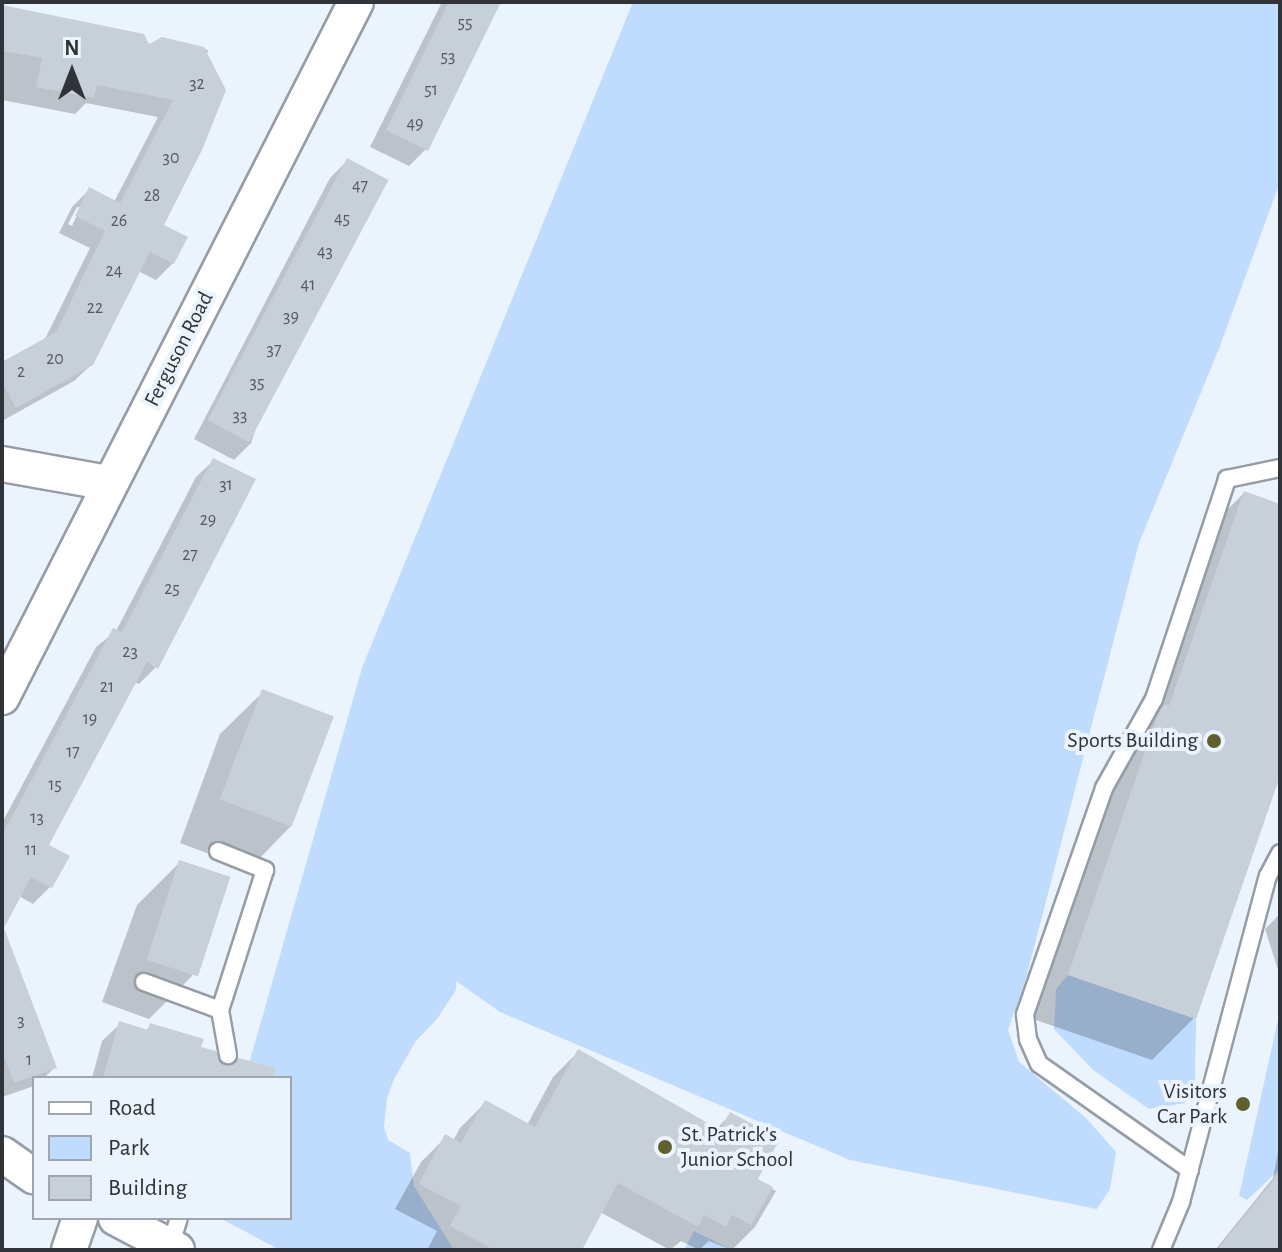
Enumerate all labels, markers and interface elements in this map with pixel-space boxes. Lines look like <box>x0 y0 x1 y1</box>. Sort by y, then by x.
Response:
house number: 55 <box>457 12 473 34</box>
north arrow <box>32 32 112 112</box>
text: N <box>64 37 80 59</box>
house number: 53 <box>441 46 455 68</box>
house number: 32 <box>189 73 205 95</box>
house number: 51 <box>424 79 438 101</box>
house number: 49 <box>406 113 424 135</box>
house number: 30 <box>163 147 179 169</box>
house number: 47 <box>352 175 368 197</box>
house number: 28 <box>144 185 160 207</box>
house number: 45 <box>334 208 350 230</box>
house number: 26 <box>111 210 127 232</box>
house number: 43 <box>317 241 333 263</box>
house number: 24 <box>106 260 122 282</box>
house number: 41 <box>301 274 315 296</box>
street label: Ferguson Road <box>139 287 219 411</box>
house number: 22 <box>87 297 103 319</box>
house number: 39 <box>283 306 299 328</box>
house number: 37 <box>267 339 281 361</box>
house number: 20 <box>46 348 64 370</box>
house number: 2 <box>17 361 25 383</box>
house number: 35 <box>250 372 264 394</box>
house number: 33 <box>233 405 247 427</box>
house number: 31 <box>219 474 233 496</box>
house number: 29 <box>200 509 216 531</box>
house number: 27 <box>182 544 198 566</box>
house number: 25 <box>164 578 180 600</box>
house number: 23 <box>122 641 138 663</box>
house number: 21 <box>100 676 114 698</box>
house number: 19 <box>83 708 97 730</box>
place label: Sports Building <box>1067 728 1198 754</box>
marker: Sports Building <box>1205 732 1223 750</box>
house number: 17 <box>66 741 80 763</box>
house number: 15 <box>48 774 62 796</box>
house number: 13 <box>30 807 44 829</box>
house number: 11 <box>25 839 37 861</box>
house number: 3 <box>17 1010 25 1032</box>
house number: 1 <box>26 1049 32 1071</box>
legend <box>32 1076 292 1220</box>
place label: Visitors Car Park <box>1157 1078 1227 1130</box>
marker: Visitors Car Park <box>1234 1095 1252 1113</box>
text: Road <box>108 1096 156 1120</box>
place label: St. Patrick's Junior School <box>681 1121 793 1172</box>
text: Park <box>108 1136 149 1160</box>
marker: St. Patrick's Junior School <box>656 1138 674 1156</box>
text: Building <box>108 1176 187 1200</box>

